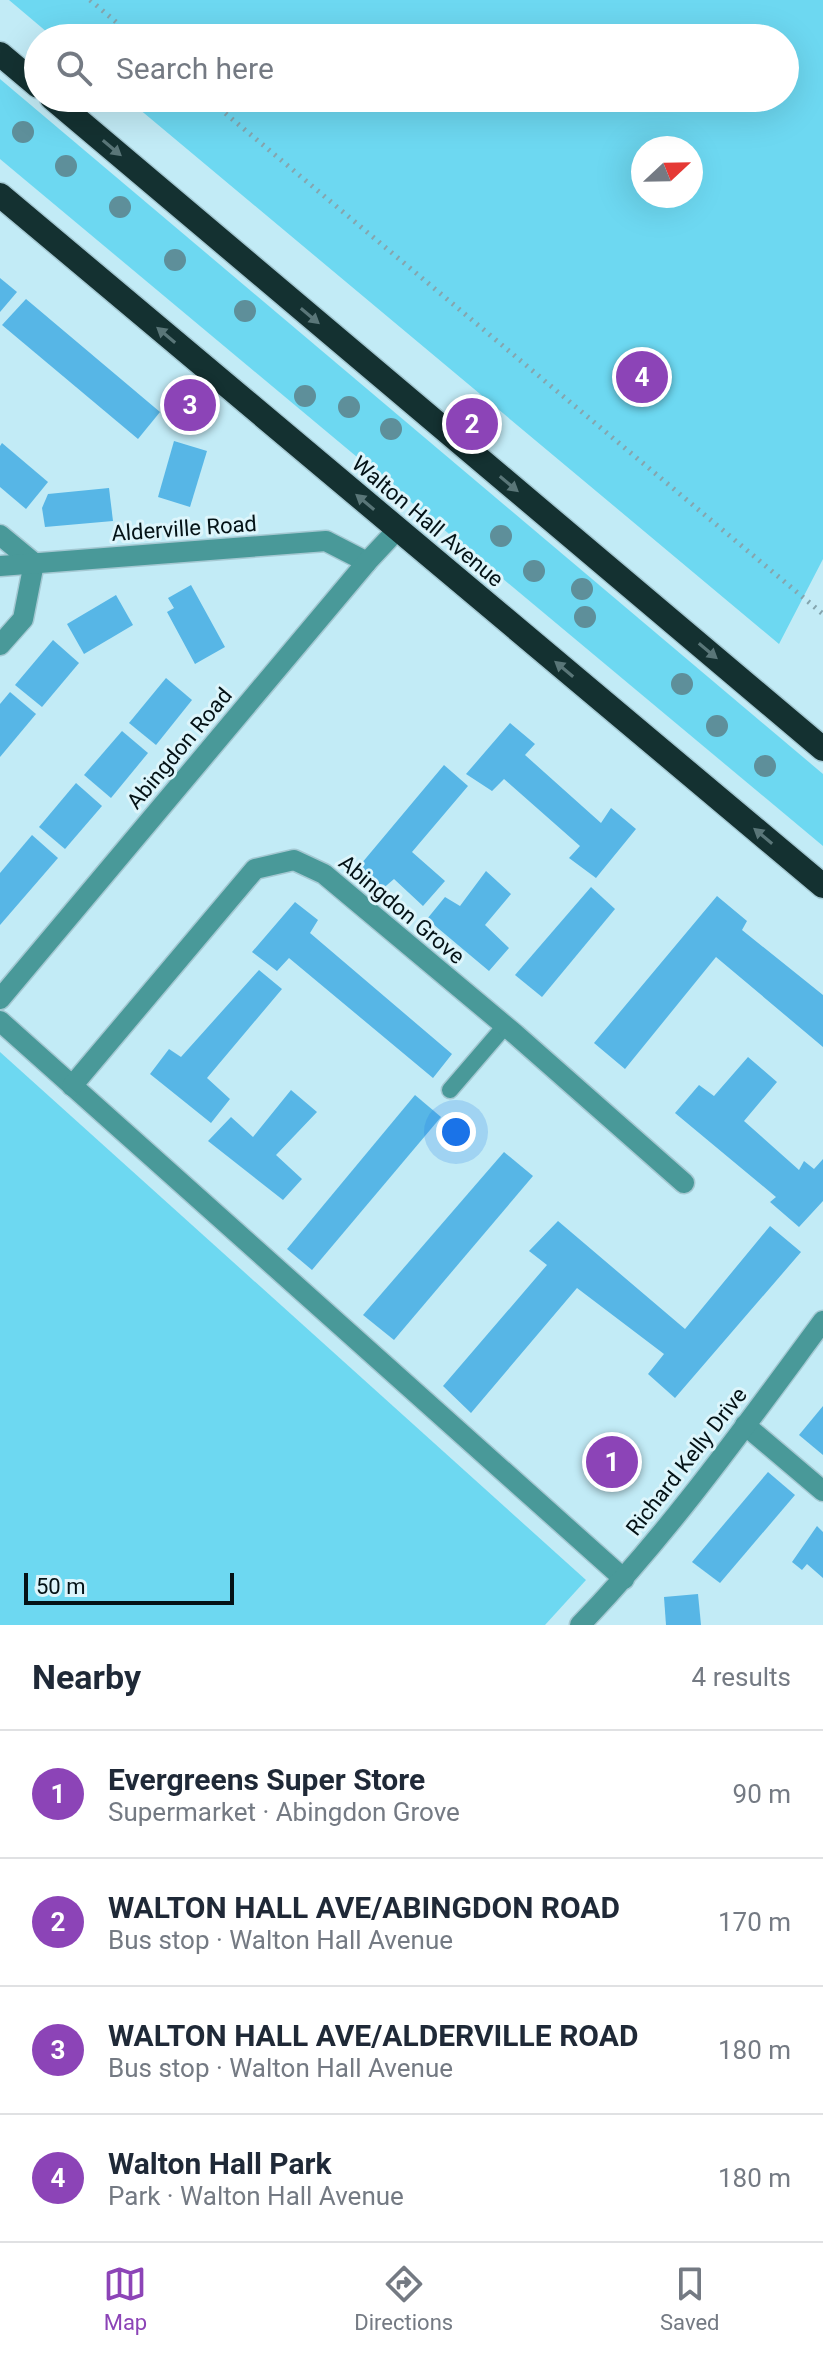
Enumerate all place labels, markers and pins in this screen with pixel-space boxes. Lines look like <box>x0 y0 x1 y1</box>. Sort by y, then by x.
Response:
pin: 4 <box>616 347 668 407</box>
pin: 3 <box>164 375 216 435</box>
pin: 2 <box>446 394 498 454</box>
pin: 1 <box>586 1432 638 1492</box>

